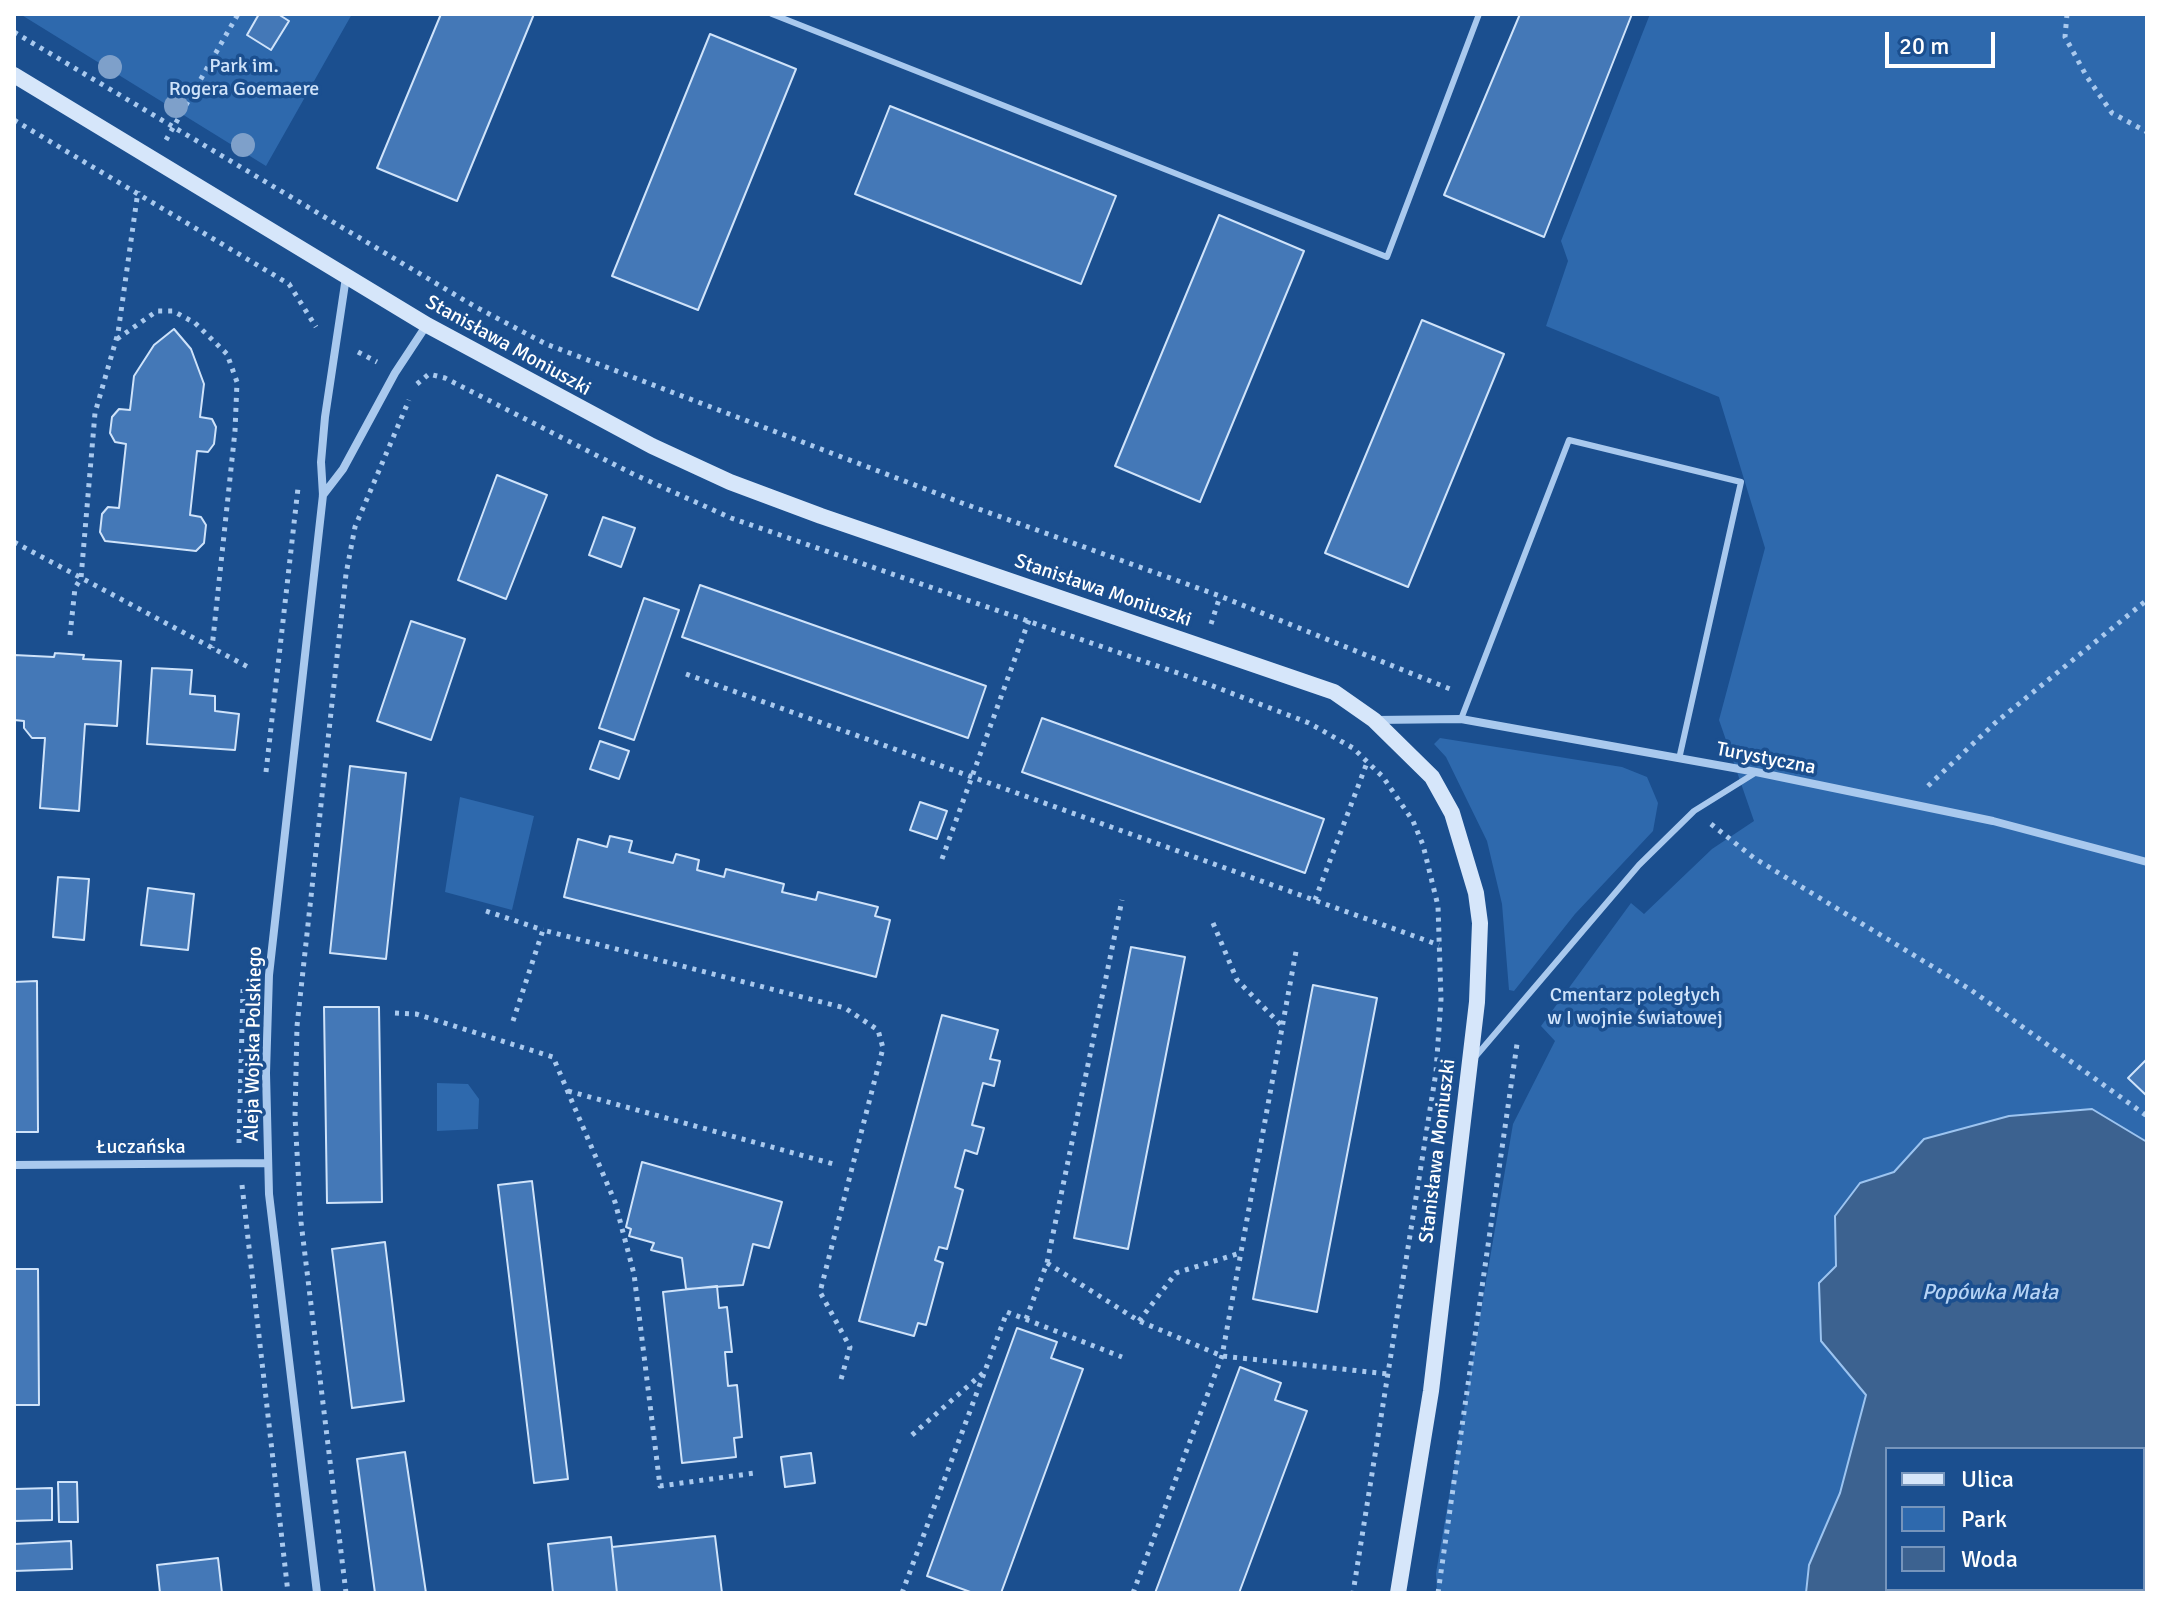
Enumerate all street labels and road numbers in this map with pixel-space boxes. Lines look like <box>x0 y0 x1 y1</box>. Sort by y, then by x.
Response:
street label: Stanisława Moniuszki <box>421 291 595 401</box>
street label: Stanisława Moniuszki <box>1011 549 1195 633</box>
street label: Turystyczna <box>1714 738 1818 780</box>
street label: Aleja Wojska Polskiego <box>240 946 268 1142</box>
street label: Stanisława Moniuszki <box>1415 1057 1461 1245</box>
street label: Łuczańska <box>96 1136 186 1160</box>

